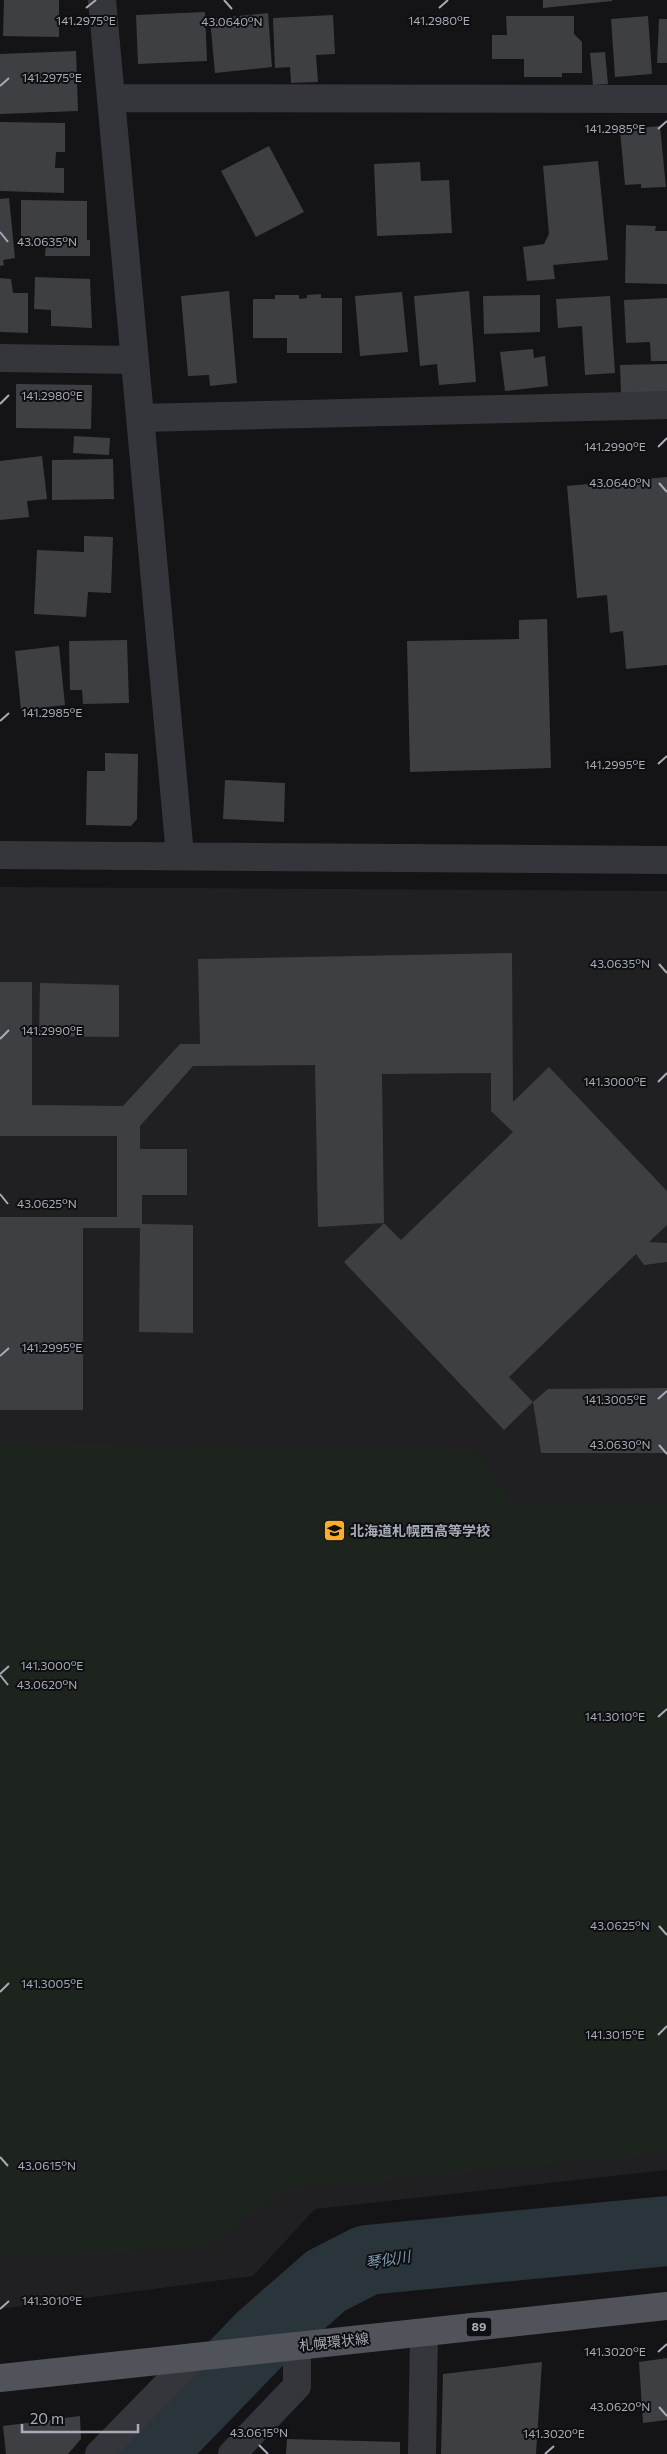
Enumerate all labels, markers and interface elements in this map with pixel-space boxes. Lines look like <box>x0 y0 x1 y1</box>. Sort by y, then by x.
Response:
text: 141.2975°E <box>56 13 116 27</box>
text: 141.2980°E <box>408 13 470 27</box>
text: 43.0640°N <box>201 14 263 28</box>
text: 141.2975°E <box>22 70 82 84</box>
text: 141.2985°E <box>585 121 645 135</box>
text: 43.0635°N <box>17 234 77 248</box>
text: 141.2980°E <box>21 388 83 402</box>
text: 141.2990°E <box>584 439 646 453</box>
text: 43.0640°N <box>589 475 651 489</box>
text: 141.2985°E <box>22 705 82 719</box>
text: 141.2995°E <box>585 757 645 771</box>
text: 43.0635°N <box>590 956 650 970</box>
text: 141.2990°E <box>21 1023 83 1037</box>
text: 141.3000°E <box>583 1074 647 1088</box>
text: 43.0625°N <box>17 1196 77 1210</box>
text: 141.2995°E <box>22 1340 82 1354</box>
text: 141.3005°E <box>584 1392 646 1406</box>
text: 43.0630°N <box>590 1437 650 1451</box>
school or university icon: 北海道札幌西高等学校 <box>322 1519 346 1543</box>
place label: 北海道札幌西高等学校 <box>350 1522 490 1539</box>
text: 141.3000°E <box>20 1658 84 1672</box>
text: 43.0620°N <box>17 1677 77 1691</box>
text: 141.3010°E <box>585 1709 645 1723</box>
text: 43.0625°N <box>590 1918 650 1932</box>
text: 141.3005°E <box>21 1976 83 1990</box>
text: 141.3015°E <box>585 2027 645 2041</box>
text: 43.0615°N <box>18 2158 76 2172</box>
water label: 琴似川 <box>364 2246 413 2271</box>
text: 141.3010°E <box>22 2293 82 2307</box>
road number: 89 <box>466 2318 492 2336</box>
street label: 札幌環状線 <box>298 2329 370 2354</box>
text: 141.3020°E <box>584 2344 646 2358</box>
text: 43.0620°N <box>590 2399 650 2413</box>
scale bar <box>22 2402 139 2434</box>
text: 20 m <box>30 2409 64 2427</box>
text: 43.0615°N <box>230 2425 288 2439</box>
text: 141.3020°E <box>523 2426 585 2440</box>

